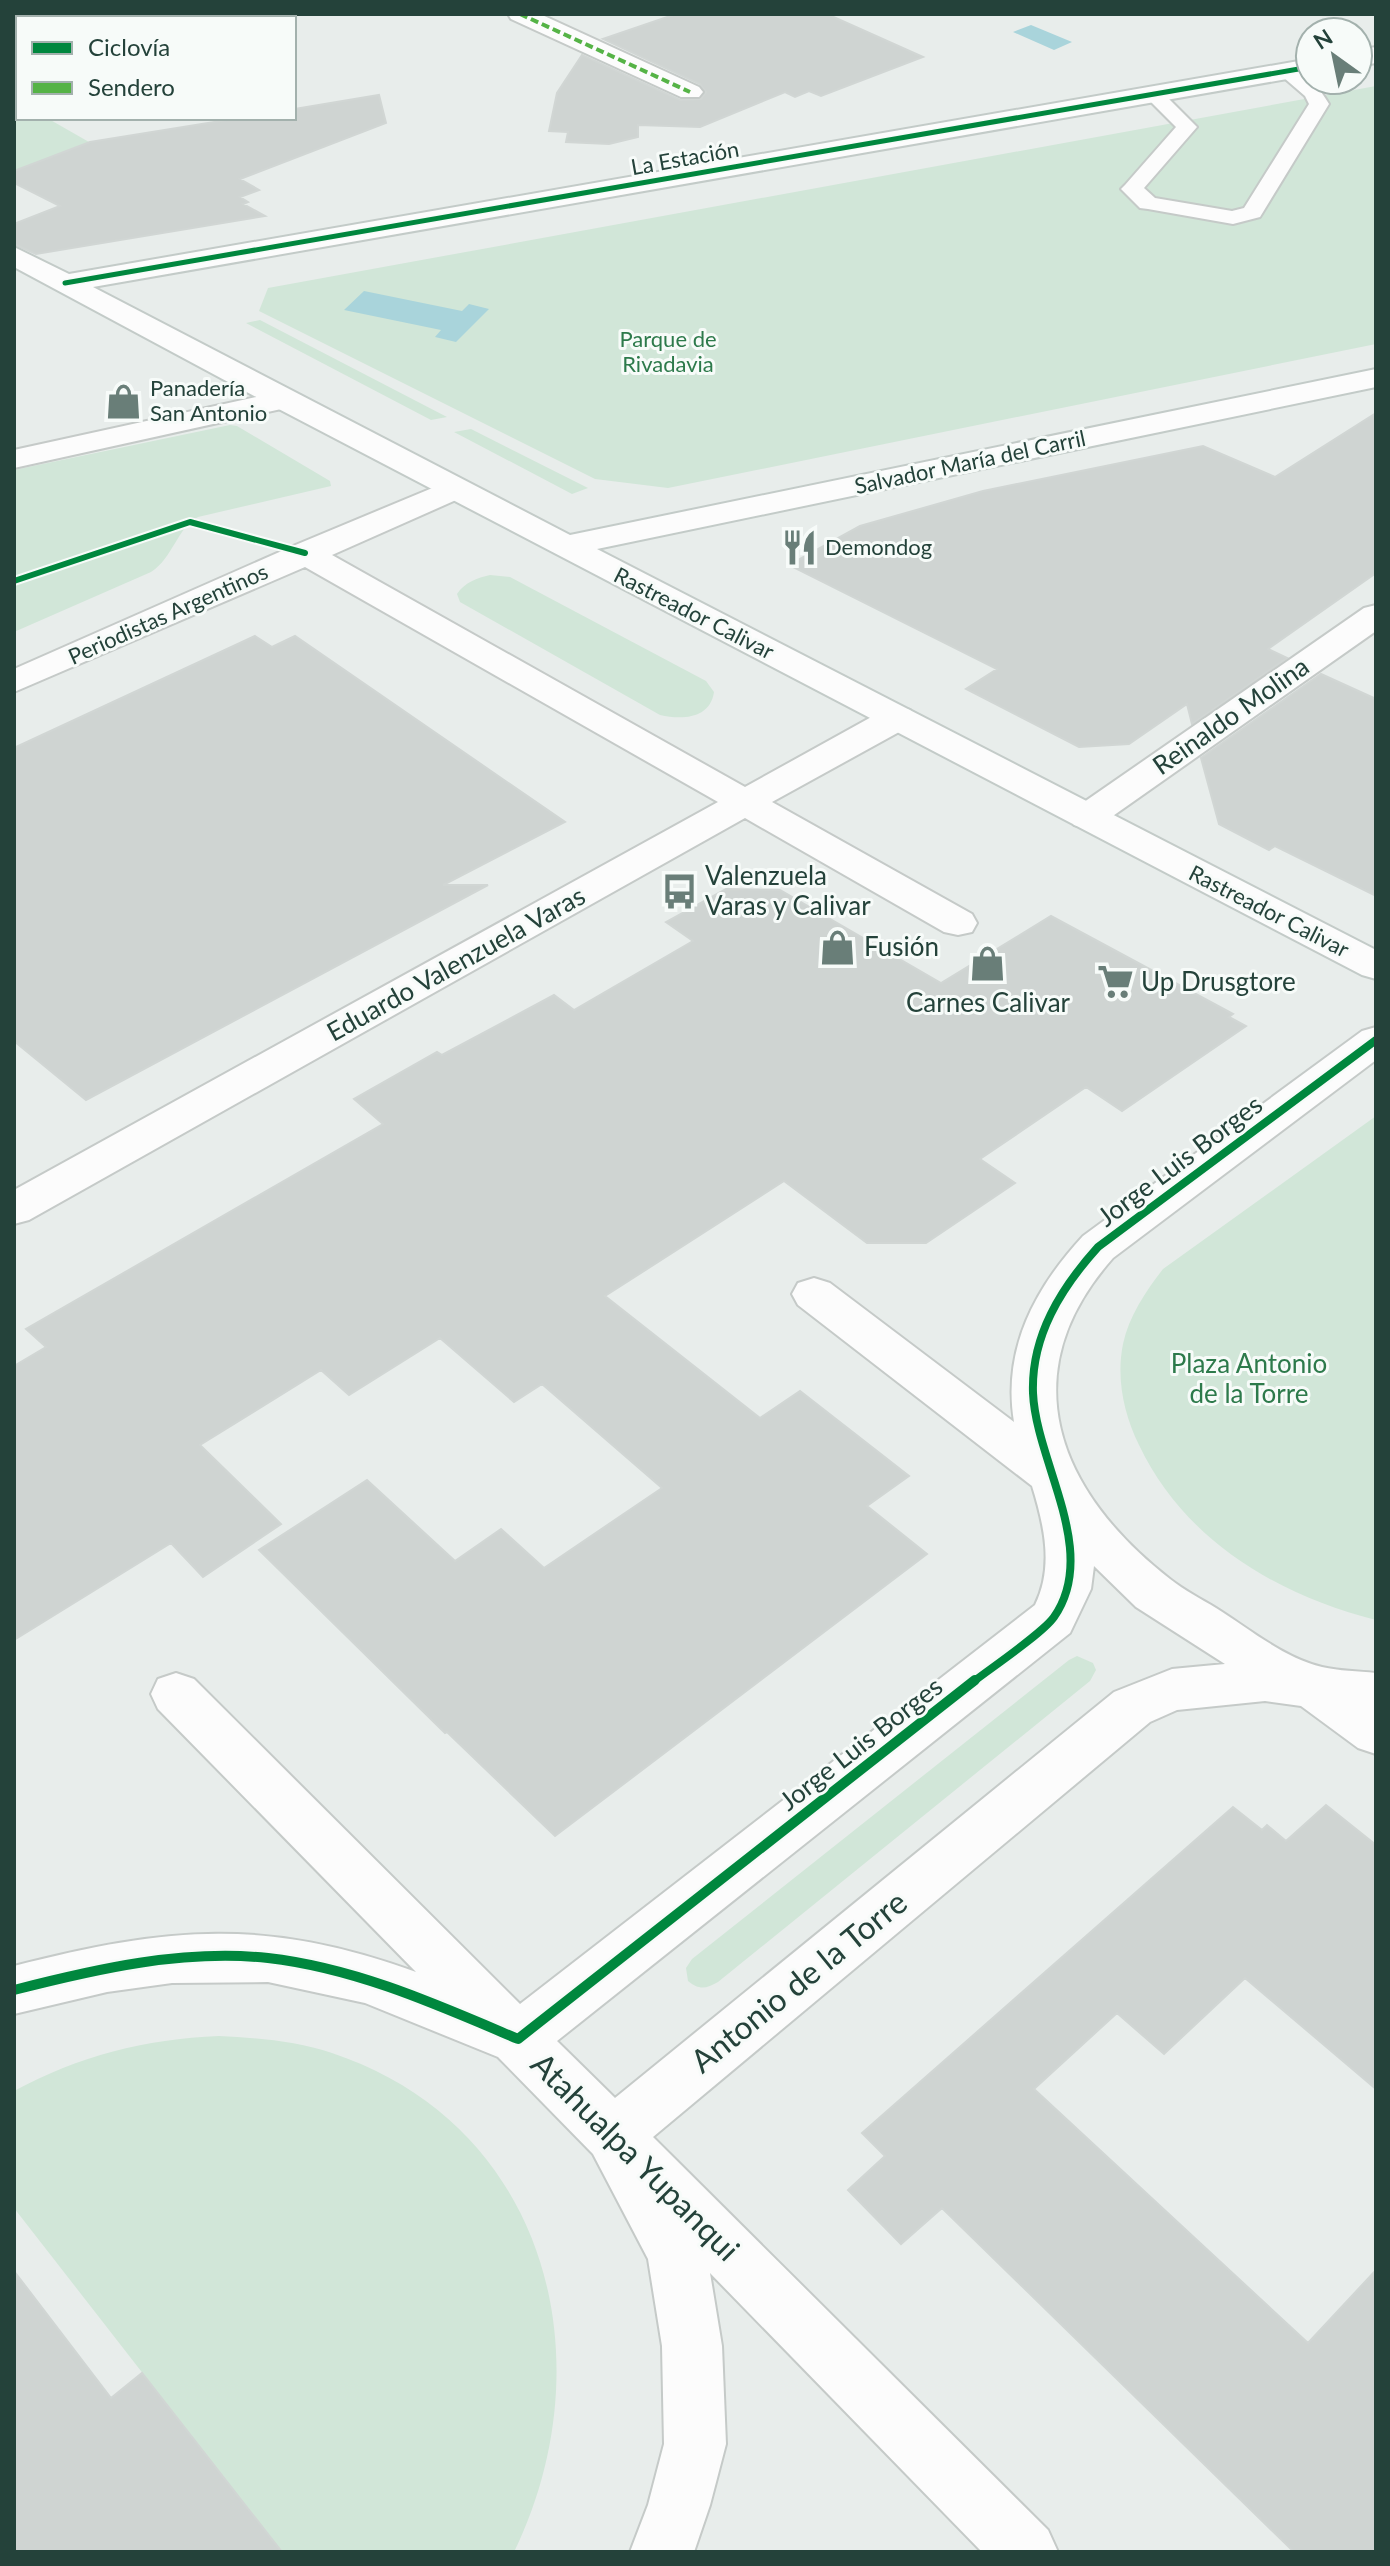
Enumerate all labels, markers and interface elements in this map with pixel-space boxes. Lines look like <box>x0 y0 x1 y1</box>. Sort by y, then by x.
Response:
legend <box>16 16 296 120</box>
north arrow <box>1294 16 1374 96</box>
text: N <box>1308 23 1337 55</box>
text: Ciclovía <box>88 32 170 61</box>
text: Sendero <box>88 72 175 101</box>
street label: La Estación <box>629 135 741 180</box>
park label: Parque de Rivadavia <box>619 325 717 377</box>
place label: Panadería San Antonio <box>150 374 267 426</box>
shop icon: Panadería San Antonio <box>105 382 143 420</box>
street label: Salvador María del Carril <box>852 424 1088 499</box>
restaurant icon: Demondog <box>780 528 818 566</box>
place label: Demondog <box>825 533 932 560</box>
street label: Periodistas Argentinos <box>64 557 272 670</box>
street label: Rastreador Calivar <box>610 561 779 665</box>
street label: Reinaldo Molina <box>1146 650 1315 781</box>
place label: Valenzuela Varas y Calivar <box>705 859 871 921</box>
street label: Rastreador Calivar <box>1185 859 1354 963</box>
bus stop icon: Valenzuela Varas y Calivar <box>660 872 698 910</box>
street label: Eduardo Valenzuela Varas <box>321 879 590 1047</box>
shop icon: Fusión <box>819 928 857 966</box>
place label: Fusión <box>864 930 939 962</box>
shop icon: Carnes Calivar <box>969 945 1007 983</box>
supermarket icon: Up Drusgtore <box>1096 963 1134 1001</box>
place label: Up Drusgtore <box>1141 965 1296 997</box>
place label: Carnes Calivar <box>906 986 1071 1018</box>
street label: Jorge Luis Borges <box>1091 1088 1268 1233</box>
park label: Plaza Antonio de la Torre <box>1171 1347 1327 1409</box>
street label: Jorge Luis Borges <box>772 1670 948 1817</box>
street label: Antonio de la Torre <box>682 1882 914 2080</box>
street label: Atahualpa Yupanqui <box>524 2044 748 2268</box>

